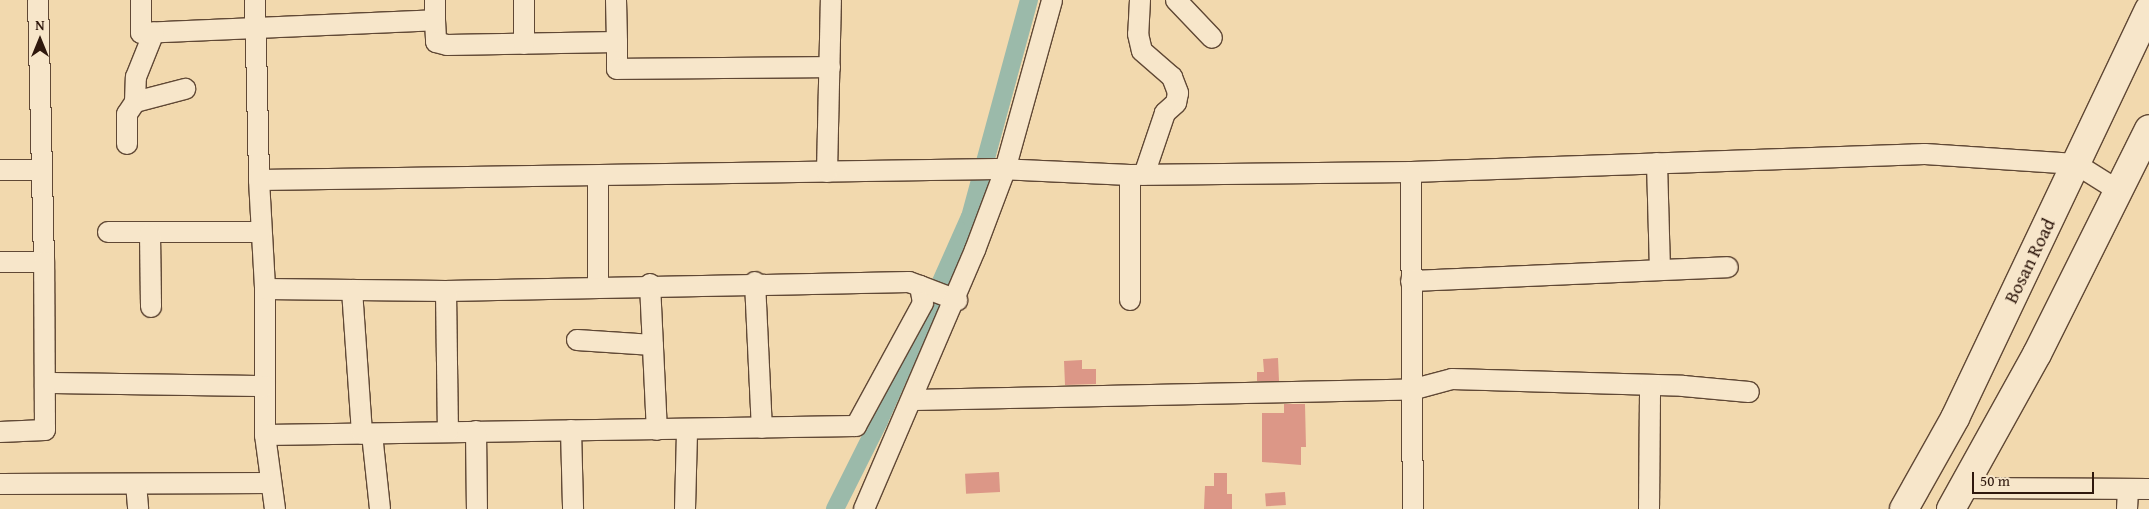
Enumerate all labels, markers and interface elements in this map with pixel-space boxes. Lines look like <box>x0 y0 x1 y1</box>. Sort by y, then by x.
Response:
north arrow <box>15 15 65 65</box>
text: N <box>35 15 45 35</box>
street label: Bosan Road <box>2000 215 2060 307</box>
scale bar <box>1974 462 2096 494</box>
text: 50 m <box>1980 470 2010 491</box>

